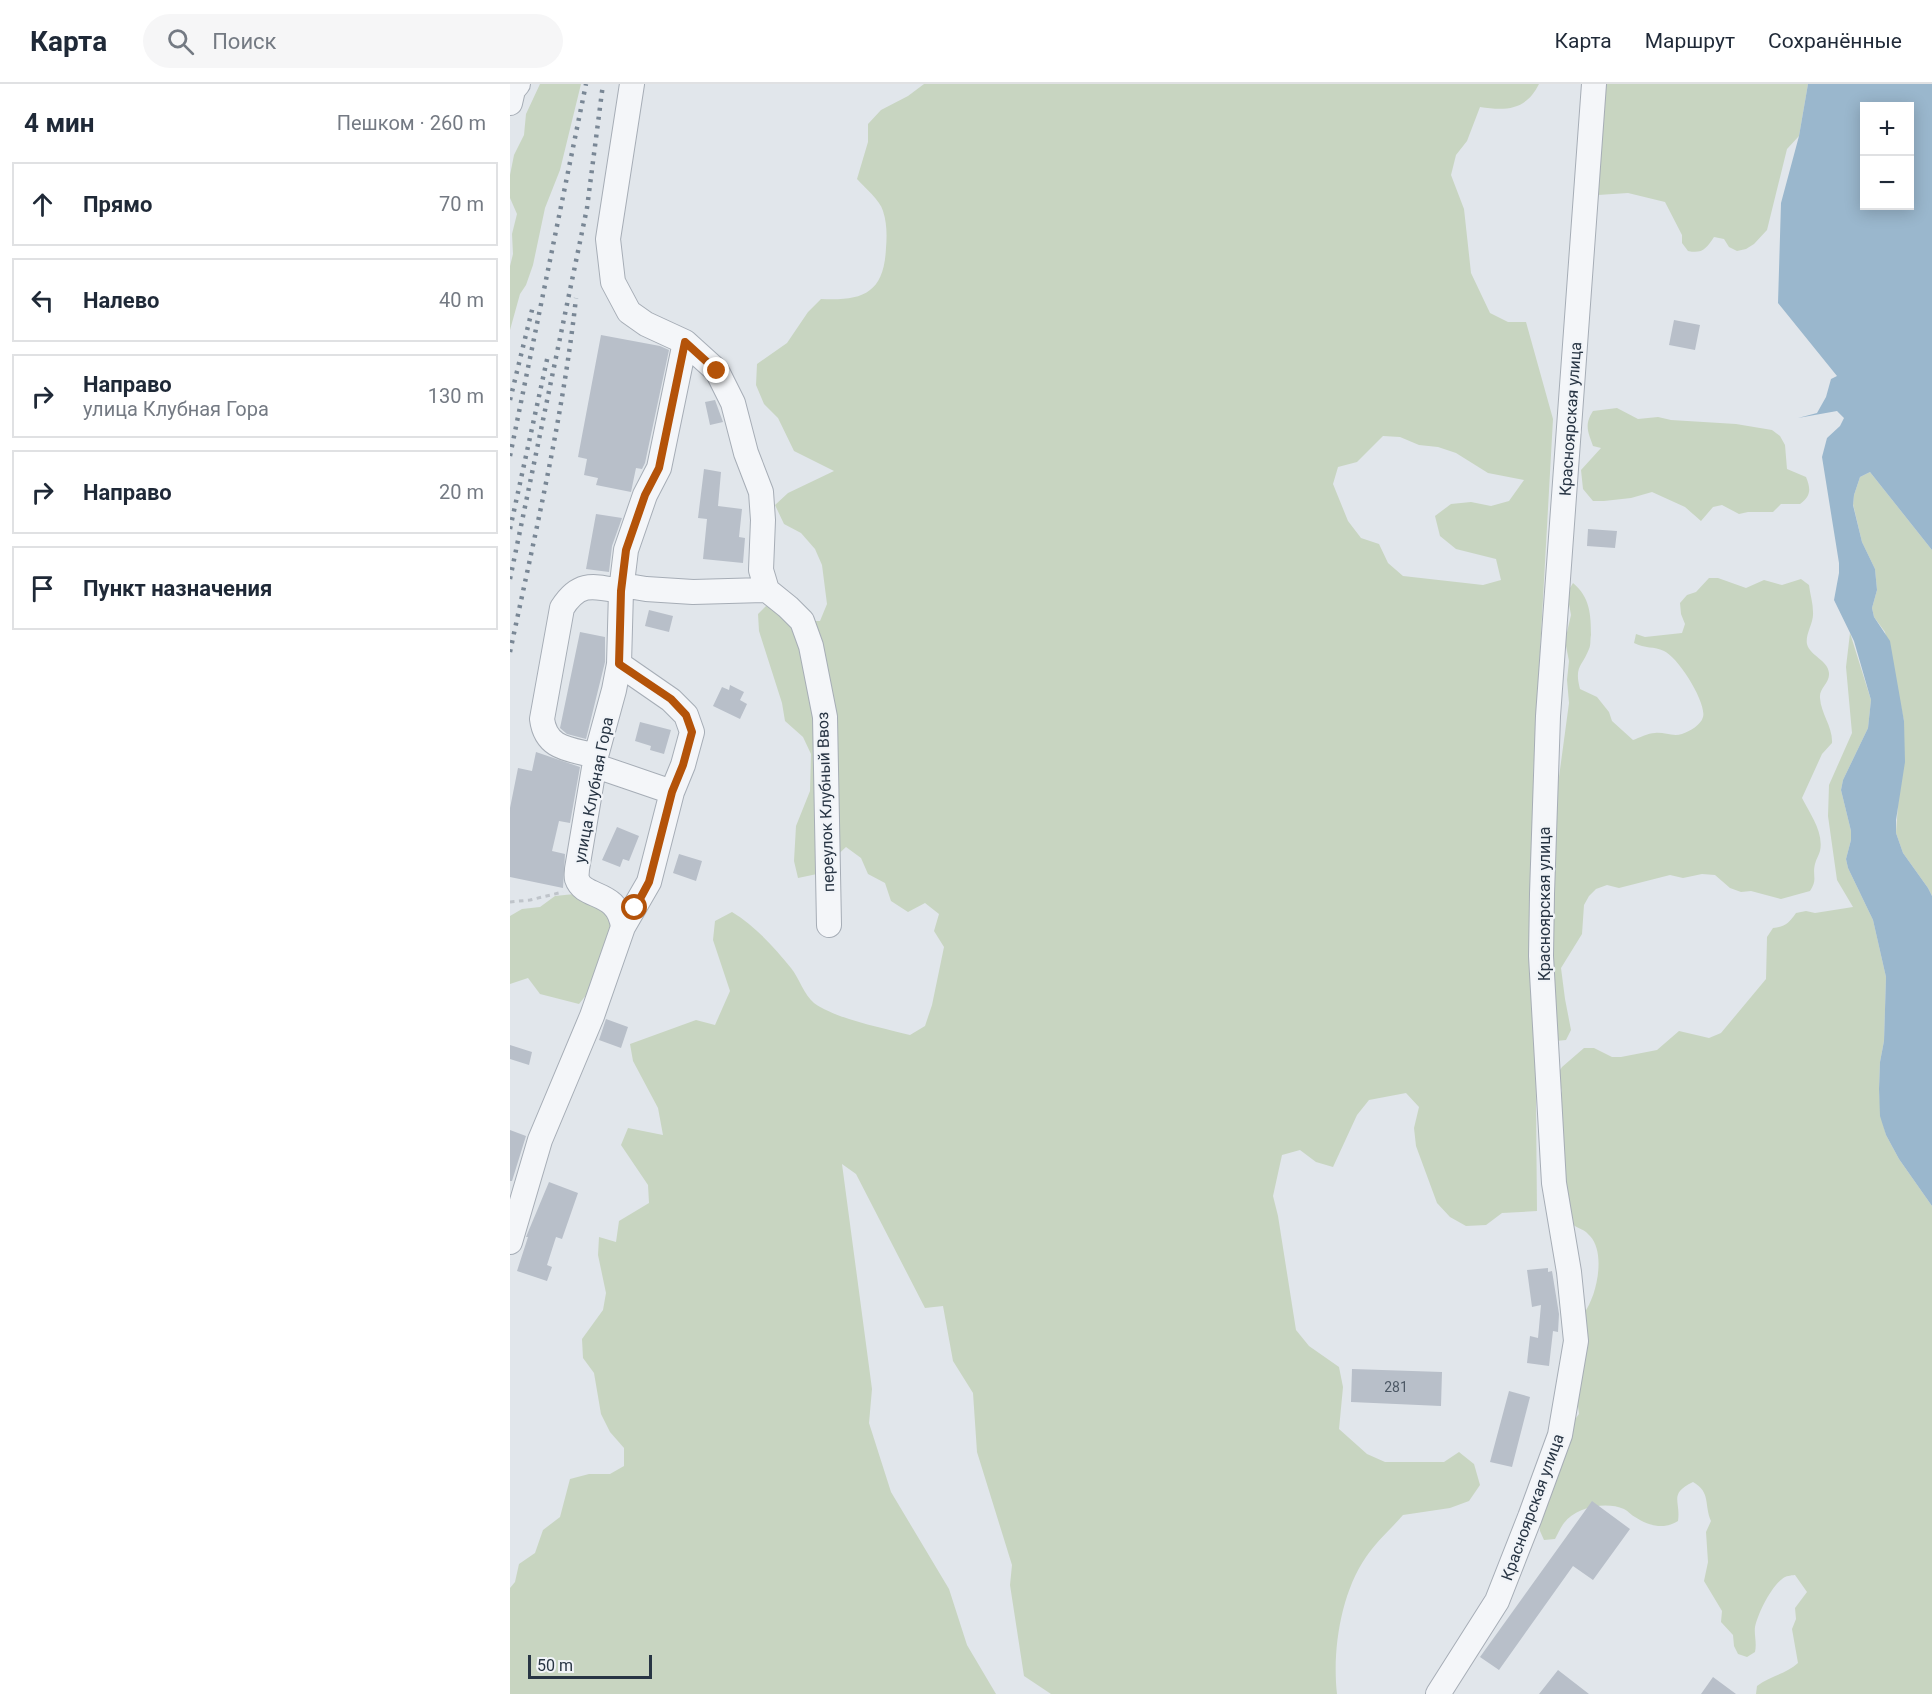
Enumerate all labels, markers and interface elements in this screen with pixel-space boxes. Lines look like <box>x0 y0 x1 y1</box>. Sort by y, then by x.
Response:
search box <box>143 14 563 68</box>
text: Карта <box>30 25 107 58</box>
icon: search <box>164 25 197 58</box>
text: Поиск <box>212 29 277 54</box>
text: Карта <box>1555 29 1612 53</box>
text: Маршрут <box>1645 29 1735 53</box>
text: Сохранённые <box>1768 29 1902 53</box>
map controls <box>1860 102 1914 210</box>
button: + <box>1860 102 1914 156</box>
text: 4 мин <box>24 108 95 138</box>
text: Пешком · 260 m <box>337 111 486 135</box>
button: − <box>1860 156 1914 210</box>
icon: ahead <box>26 188 59 221</box>
text: Прямо <box>83 192 152 217</box>
text: 70 m <box>439 192 484 216</box>
icon: left <box>26 284 59 317</box>
text: Налево <box>83 288 160 313</box>
text: 40 m <box>439 288 484 312</box>
street label: Красноярская улица <box>1556 341 1585 497</box>
route end <box>703 357 729 383</box>
text: Направо <box>83 372 172 397</box>
icon: right <box>26 380 59 413</box>
text: 130 m <box>428 384 484 408</box>
text: улица Клубная Гора <box>83 397 269 421</box>
icon: right <box>26 476 59 509</box>
text: Направо <box>83 480 172 505</box>
text: 20 m <box>439 480 484 504</box>
icon: arrive <box>26 572 59 605</box>
text: Пункт назначения <box>83 576 272 601</box>
street label: переулок Клубный Ввоз <box>813 712 838 892</box>
street label: улица Клубная Гора <box>570 715 617 865</box>
street label: Красноярская улица <box>1535 827 1554 981</box>
route start <box>621 894 647 920</box>
house number: 281 <box>1384 1379 1408 1395</box>
street label: Красноярская улица <box>1497 1431 1568 1583</box>
scale bar <box>528 1652 652 1680</box>
text: 50 m <box>537 1656 573 1675</box>

